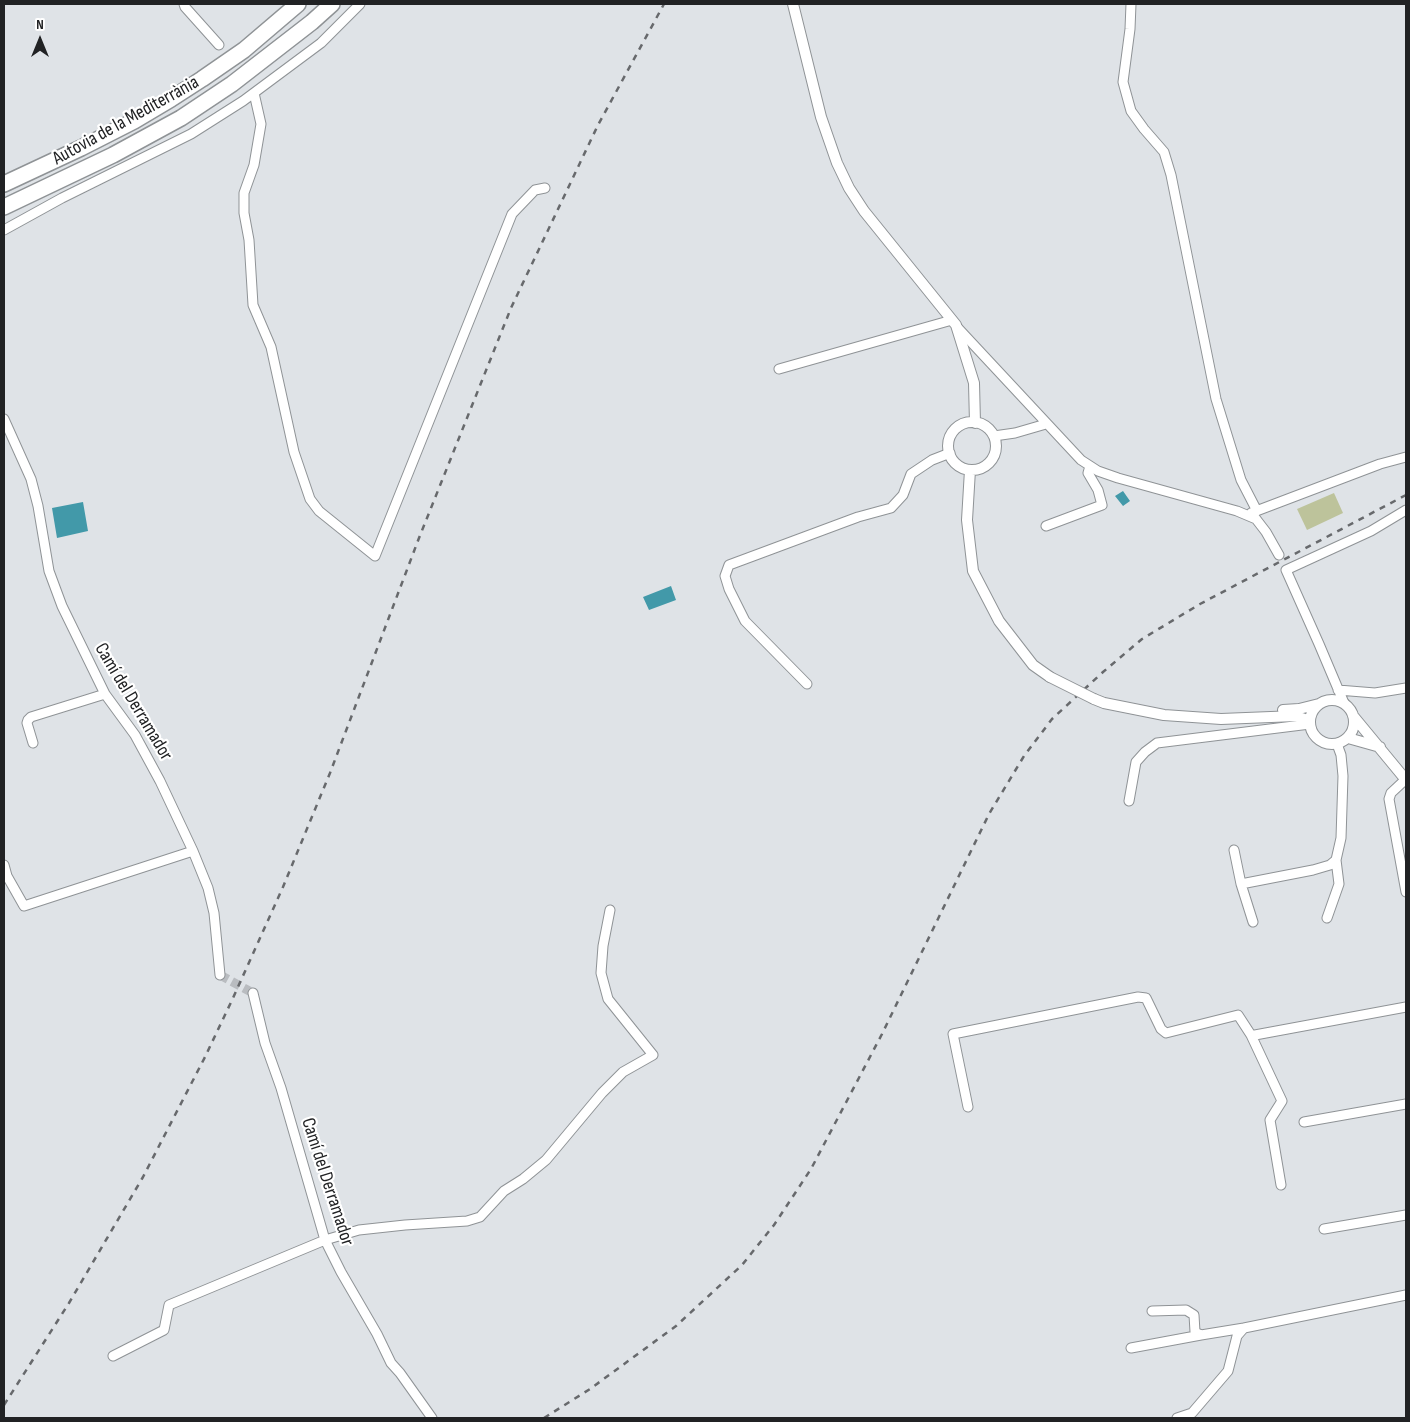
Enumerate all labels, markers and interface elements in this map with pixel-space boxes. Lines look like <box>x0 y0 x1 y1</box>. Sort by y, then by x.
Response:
north arrow <box>15 15 65 65</box>
text: N <box>36 16 44 33</box>
street label: Autovia de la Mediterrània <box>49 71 203 171</box>
street label: Camí del Derramador <box>89 639 177 765</box>
street label: Camí del Derramador <box>296 1115 358 1249</box>

